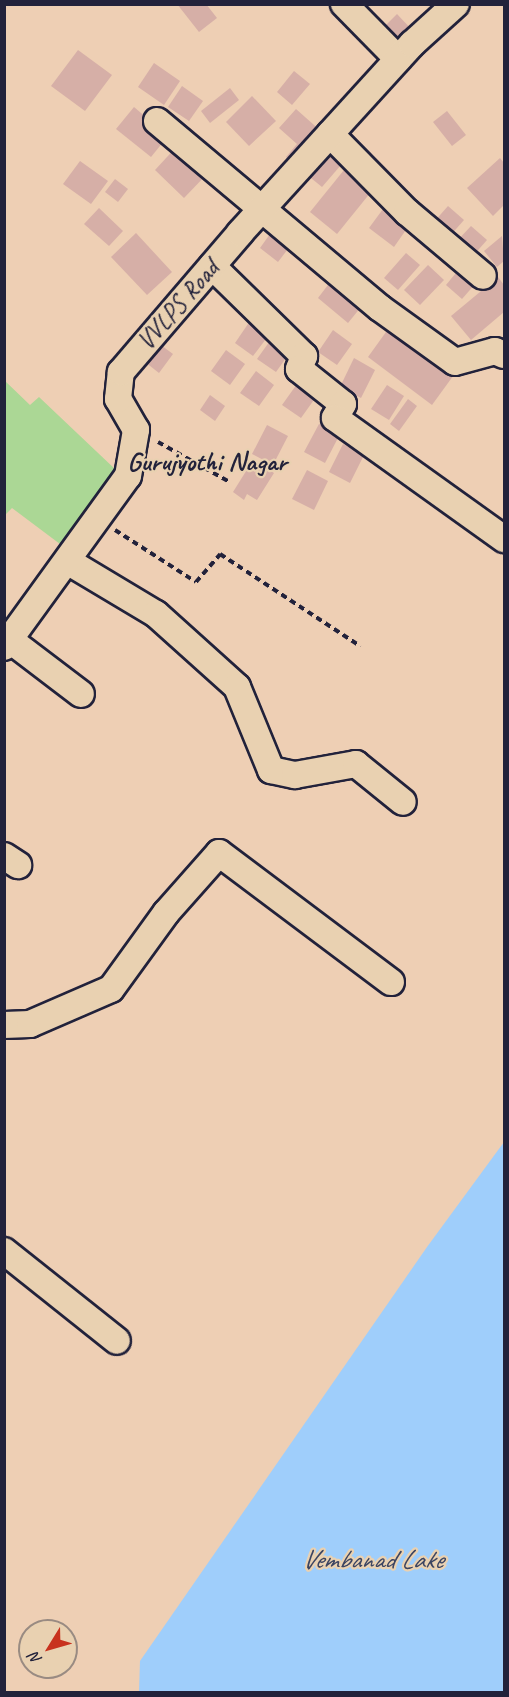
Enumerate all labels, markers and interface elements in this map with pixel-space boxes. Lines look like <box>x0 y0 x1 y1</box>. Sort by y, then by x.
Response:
street label: VVLPS Road <box>130 253 226 357</box>
district label: Gurujyothi Nagar <box>127 446 287 478</box>
water label: Vembanad Lake <box>301 1544 443 1576</box>
north arrow <box>18 1619 78 1679</box>
text: N <box>24 1649 46 1669</box>

